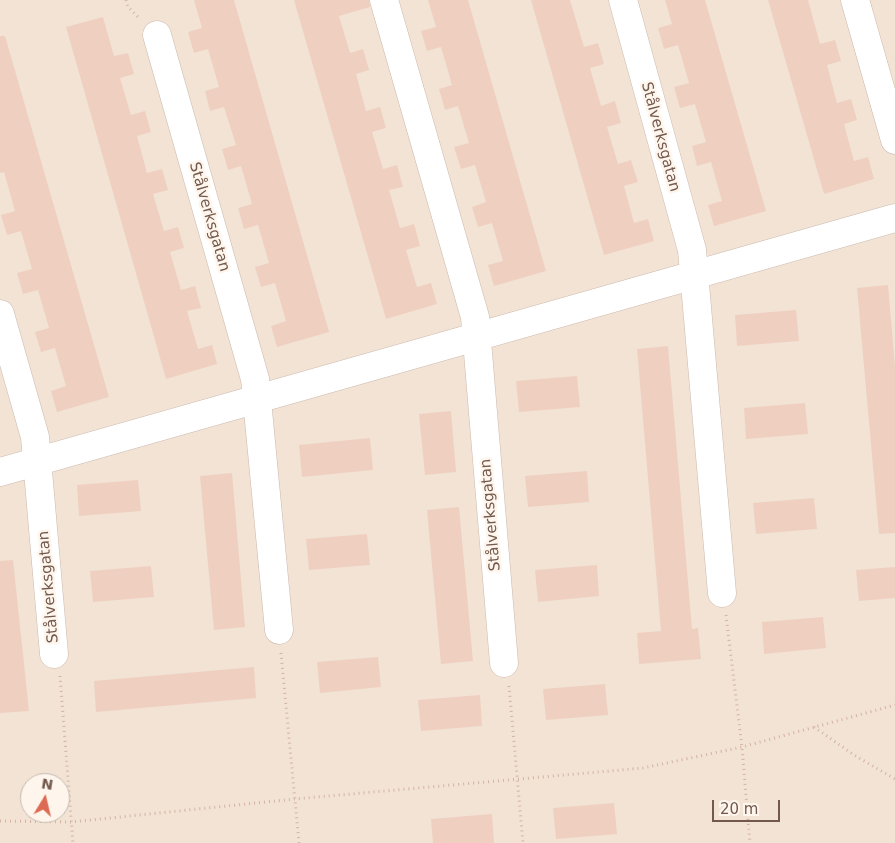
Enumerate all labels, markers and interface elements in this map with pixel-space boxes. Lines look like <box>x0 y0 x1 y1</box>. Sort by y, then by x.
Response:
street label: Stålverksgatan <box>637 80 683 194</box>
street label: Stålverksgatan <box>185 160 233 274</box>
street label: Stålverksgatan <box>477 458 505 572</box>
street label: Stålverksgatan <box>35 530 63 644</box>
north arrow <box>20 773 70 823</box>
text: N <box>40 775 54 793</box>
scale bar <box>715 790 782 822</box>
text: 20 m <box>720 800 758 818</box>

